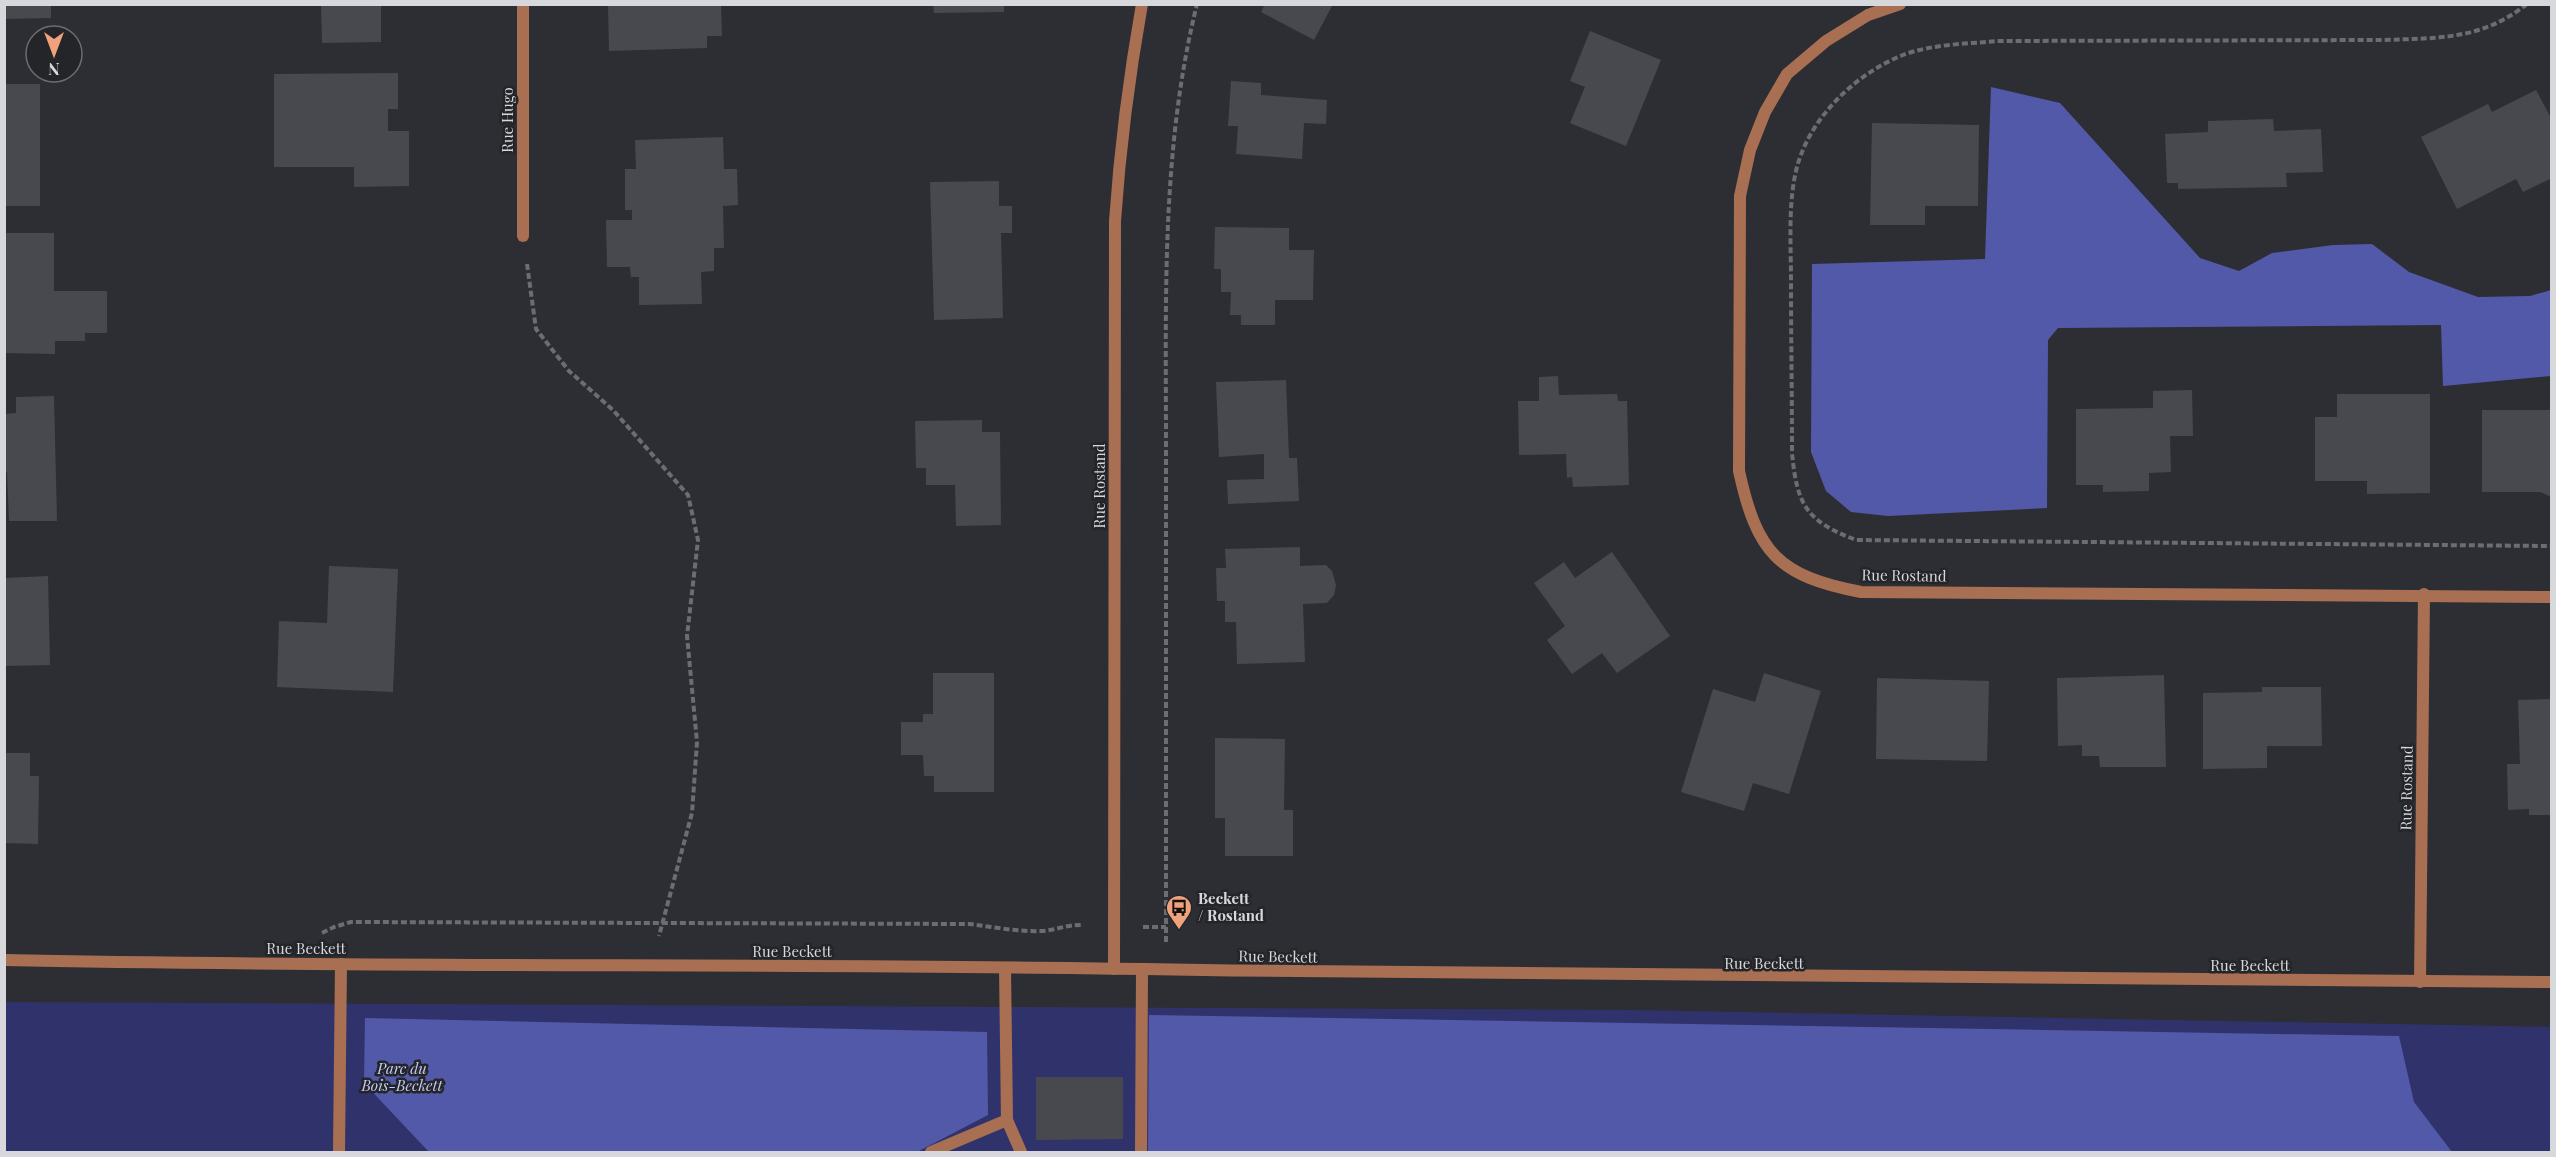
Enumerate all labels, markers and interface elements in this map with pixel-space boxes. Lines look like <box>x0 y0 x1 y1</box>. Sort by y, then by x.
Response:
north arrow <box>24 24 84 84</box>
text: N <box>48 59 60 80</box>
street label: Rue Hugo <box>497 87 517 153</box>
street label: Rue Rostand <box>1089 443 1109 528</box>
street label: Rue Rostand <box>1861 564 1947 586</box>
street label: Rue Rostand <box>2395 745 2417 831</box>
place label: Beckett / Rostand <box>1198 888 1264 925</box>
bus stop icon: Beckett / Rostand <box>1164 893 1194 931</box>
street label: Rue Beckett <box>266 938 346 958</box>
street label: Rue Beckett <box>752 941 832 961</box>
street label: Rue Beckett <box>1238 945 1319 967</box>
street label: Rue Beckett <box>1724 953 1804 973</box>
street label: Rue Beckett <box>2210 955 2290 975</box>
park label: Parc du Bois-Beckett <box>360 1058 444 1095</box>

